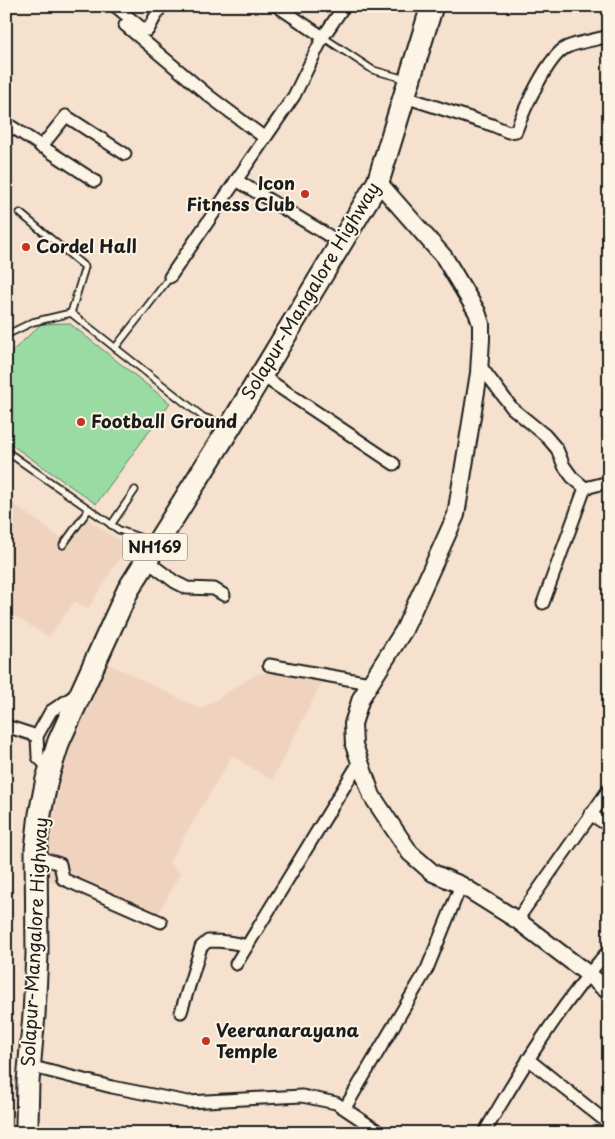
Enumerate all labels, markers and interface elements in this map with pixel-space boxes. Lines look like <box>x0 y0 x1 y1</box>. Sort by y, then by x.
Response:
place label: Icon Fitness Club <box>187 169 295 217</box>
street label: Solapur-Mangalore Highway <box>234 176 386 404</box>
marker: Icon Fitness Club <box>299 188 311 200</box>
place label: Cordel Hall <box>36 232 137 259</box>
marker: Cordel Hall <box>20 241 32 253</box>
place label: Football Ground <box>91 407 237 434</box>
marker: Football Ground <box>75 416 87 428</box>
road number: NH169 <box>122 534 188 560</box>
street label: Solapur-Mangalore Highway <box>13 817 54 1067</box>
place label: Veeranarayana Temple <box>216 1016 359 1064</box>
marker: Veeranarayana Temple <box>200 1035 212 1047</box>

